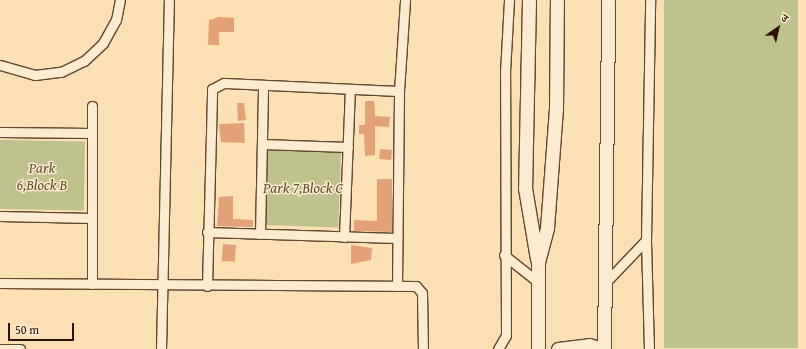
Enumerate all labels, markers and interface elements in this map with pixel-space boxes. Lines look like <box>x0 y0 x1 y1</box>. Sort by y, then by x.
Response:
north arrow <box>758 8 798 48</box>
text: उ <box>778 10 792 26</box>
park label: Park 6,Block B <box>17 158 67 193</box>
park label: Park 7,Block C <box>263 179 343 197</box>
scale bar <box>10 315 76 341</box>
text: 50 m <box>15 321 39 338</box>

